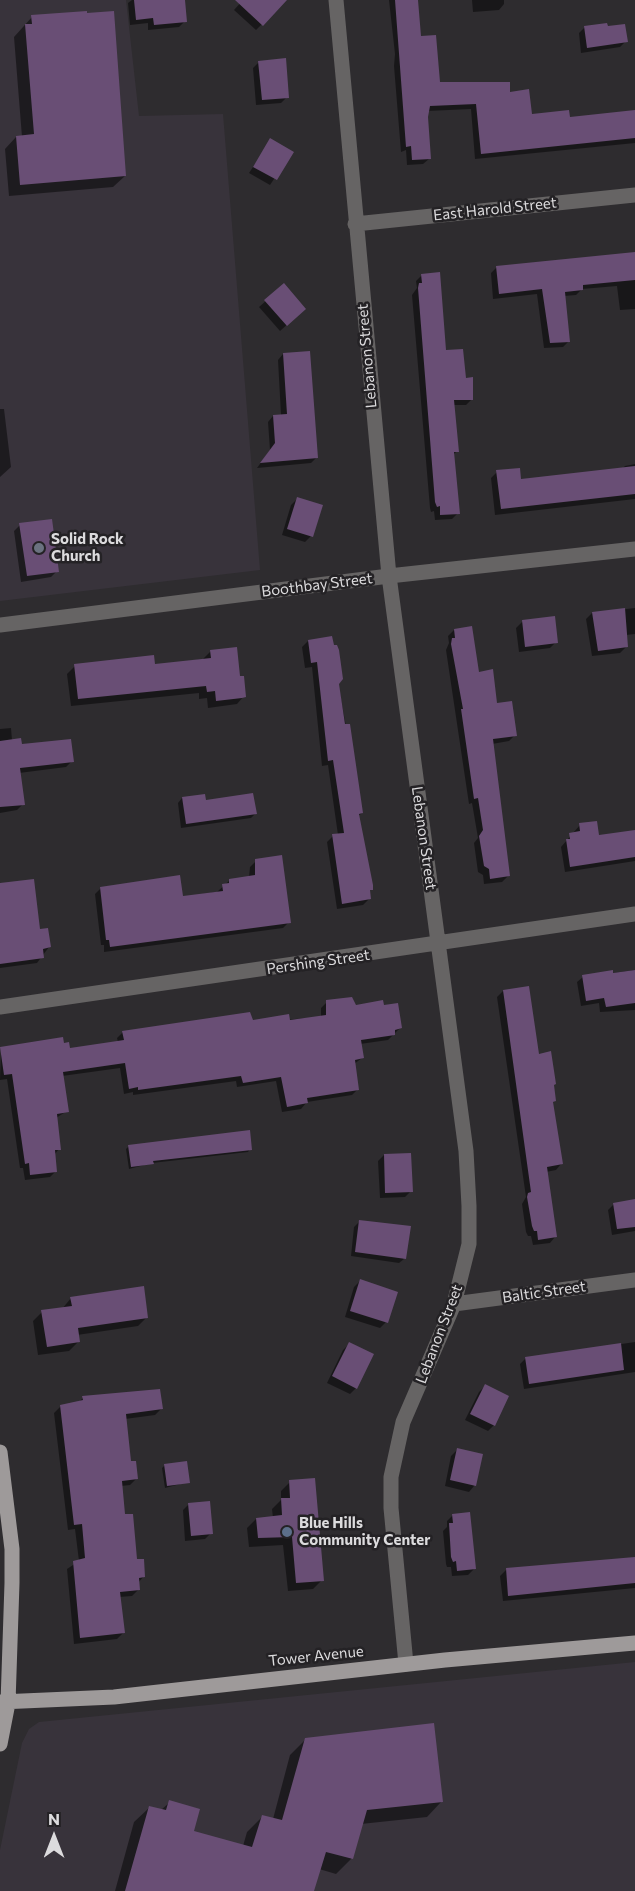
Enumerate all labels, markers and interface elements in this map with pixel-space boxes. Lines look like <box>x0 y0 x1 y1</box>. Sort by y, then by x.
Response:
street label: East Harold Street <box>432 194 558 224</box>
street label: Lebanon Street <box>353 303 381 409</box>
place label: Solid Rock Church <box>51 530 124 565</box>
marker: Solid Rock Church <box>32 541 46 555</box>
street label: Boothbay Street <box>260 569 374 601</box>
street label: Lebanon Street <box>408 785 440 891</box>
street label: Pershing Street <box>265 946 371 978</box>
street label: Baltic Street <box>501 1277 587 1307</box>
street label: Lebanon Street <box>412 1282 466 1386</box>
place label: Blue Hills Community Center <box>299 1514 430 1549</box>
marker: Blue Hills Community Center <box>280 1525 294 1539</box>
street label: Tower Avenue <box>267 1642 365 1670</box>
north arrow <box>24 1807 84 1867</box>
text: N <box>48 1809 60 1828</box>

